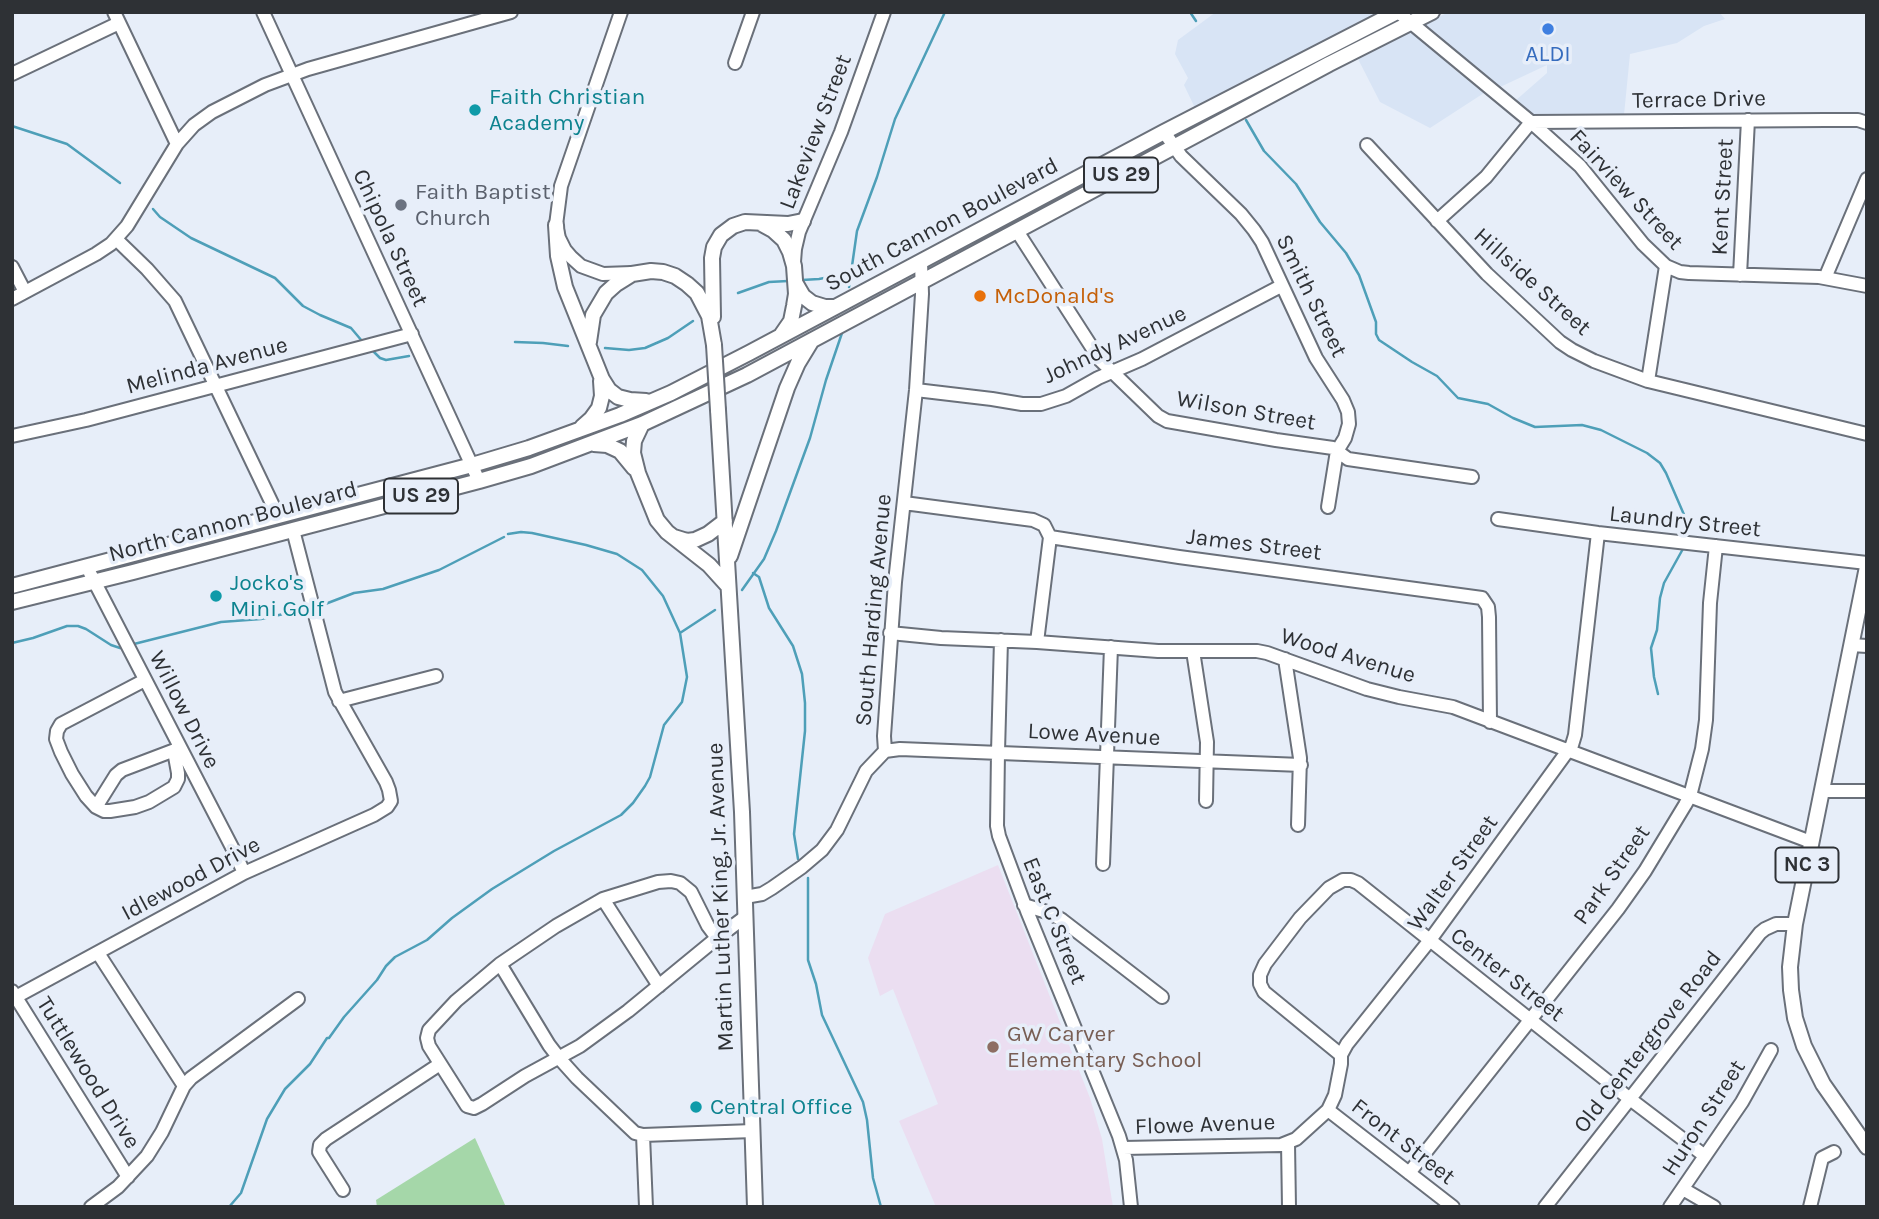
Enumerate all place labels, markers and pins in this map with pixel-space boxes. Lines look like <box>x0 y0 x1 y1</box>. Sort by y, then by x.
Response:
marker: ALDI <box>1540 21 1556 37</box>
place label: ALDI <box>1525 40 1571 68</box>
place label: Faith Christian Academy <box>489 83 645 137</box>
marker: Faith Christian Academy <box>467 102 483 118</box>
place label: Faith Baptist Church <box>415 178 551 232</box>
marker: Faith Baptist Church <box>393 197 409 213</box>
place label: McDonald's <box>994 282 1115 310</box>
marker: McDonald's <box>972 288 988 304</box>
place label: Jocko's Mini Golf <box>230 569 324 623</box>
marker: Jocko's Mini Golf <box>208 588 224 604</box>
place label: GW Carver Elementary School <box>1007 1020 1202 1074</box>
marker: GW Carver Elementary School <box>985 1039 1001 1055</box>
place label: Central Office <box>710 1093 852 1121</box>
marker: Central Office <box>688 1099 704 1115</box>

